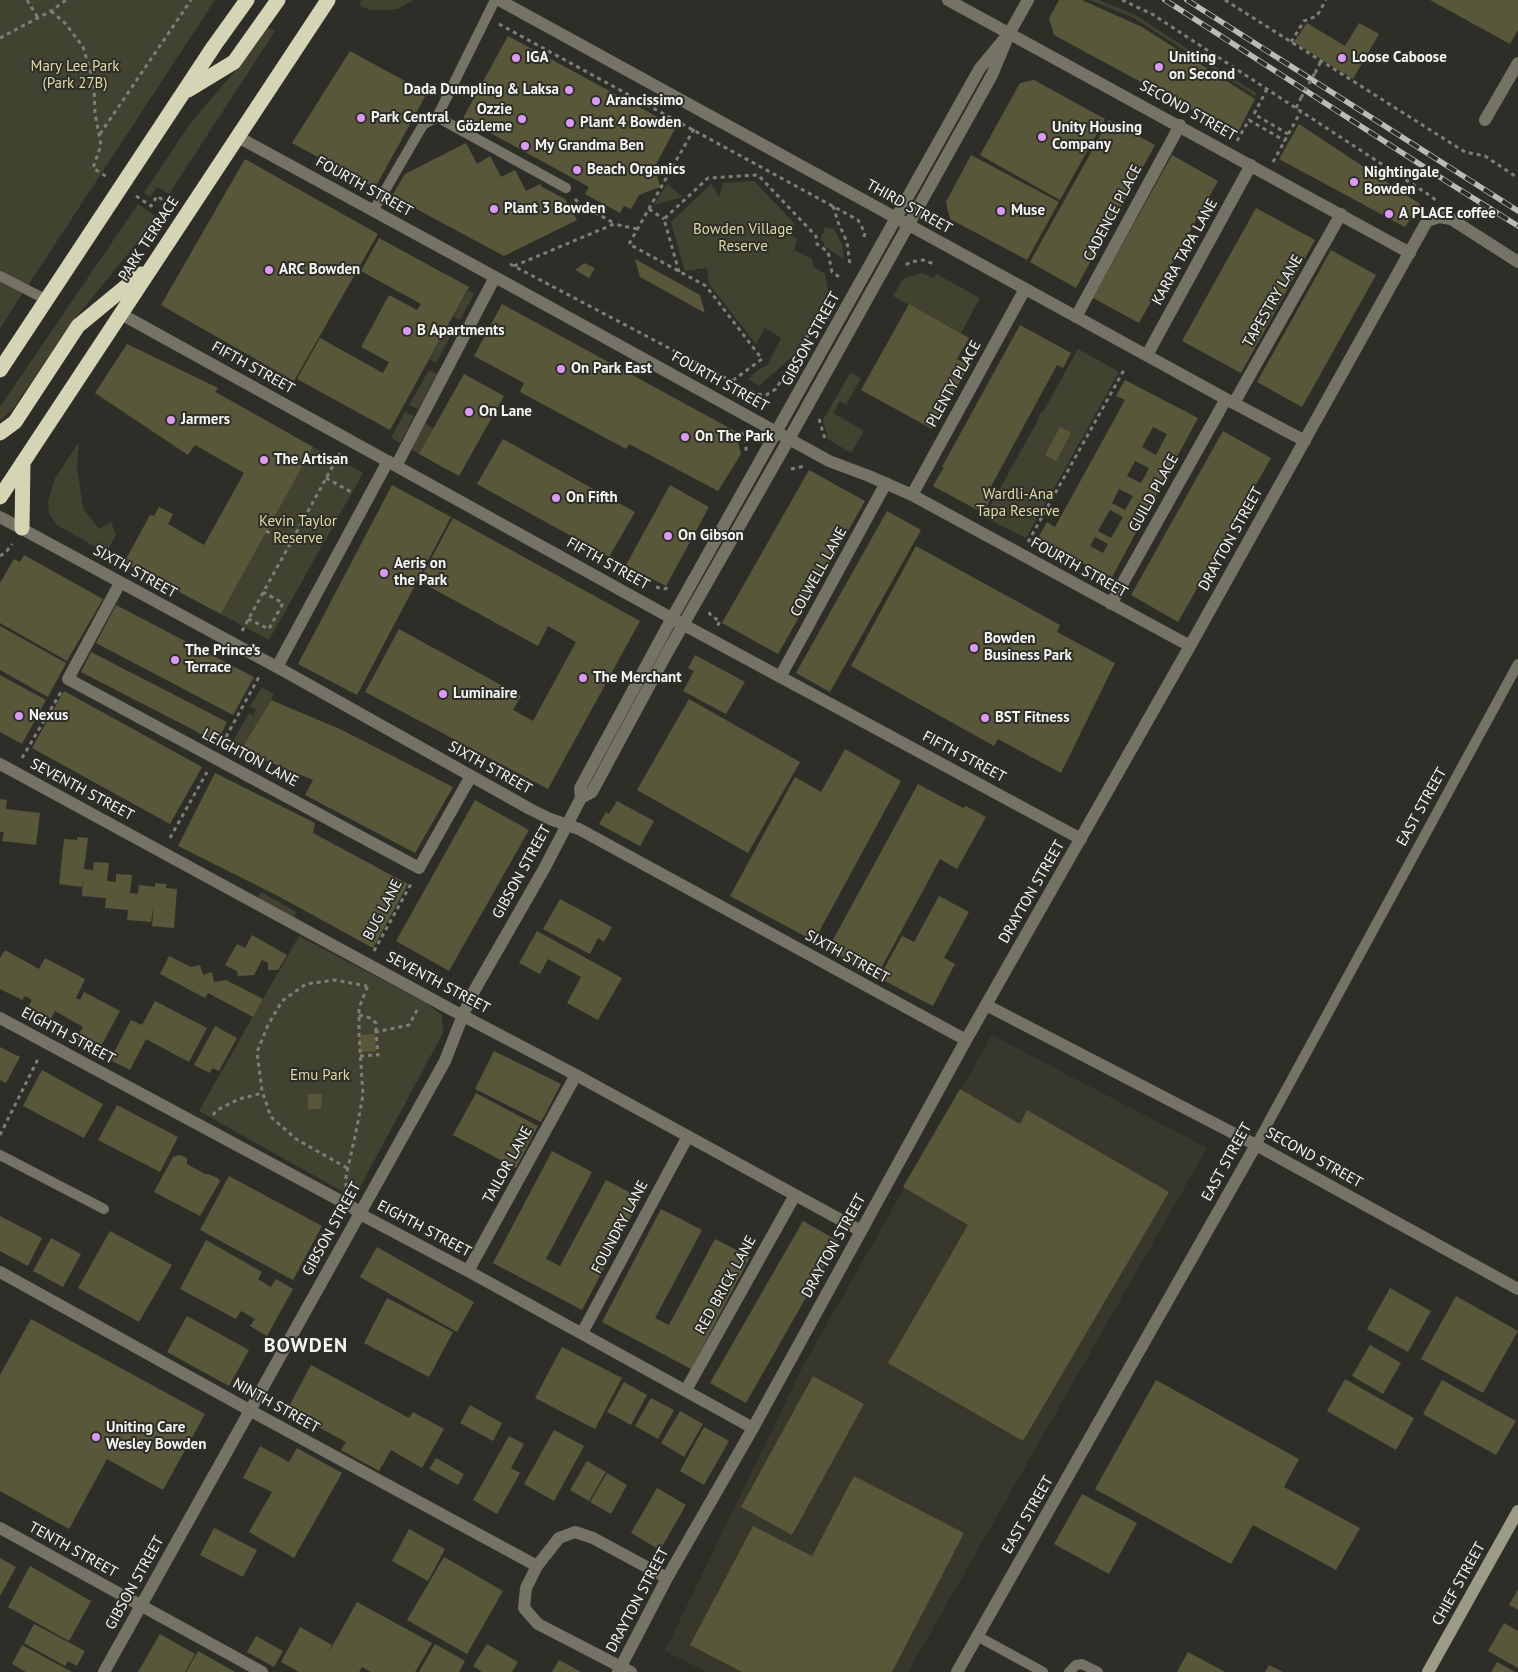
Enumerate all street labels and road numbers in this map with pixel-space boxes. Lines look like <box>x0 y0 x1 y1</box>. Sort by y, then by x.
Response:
street label: SECOND STREET <box>1136 77 1240 145</box>
street label: FOURTH STREET <box>312 153 416 221</box>
street label: CADENCE PLACE <box>1080 162 1146 264</box>
street label: THIRD STREET <box>863 176 955 238</box>
street label: PARK TERRACE <box>115 193 183 285</box>
street label: KARRA TAPA LANE <box>1148 196 1222 308</box>
street label: TAPESTRY LANE <box>1239 251 1307 351</box>
street label: GIBSON STREET <box>778 289 844 389</box>
street label: FIFTH STREET <box>208 338 298 398</box>
street label: PLENTY PLACE <box>923 338 985 430</box>
street label: FOURTH STREET <box>668 348 772 416</box>
street label: GUILD PLACE <box>1125 451 1183 535</box>
street label: DRAYTON STREET <box>1195 484 1267 594</box>
street label: COLWELL LANE <box>787 524 851 620</box>
street label: FIFTH STREET <box>563 534 653 594</box>
street label: FOURTH STREET <box>1027 534 1131 602</box>
street label: SIXTH STREET <box>90 542 180 602</box>
street label: LEIGHTON LANE <box>199 725 301 791</box>
street label: FIFTH STREET <box>919 727 1009 787</box>
street label: SIXTH STREET <box>445 738 535 798</box>
street label: SEVENTH STREET <box>27 755 137 825</box>
street label: EAST STREET <box>1393 765 1451 849</box>
street label: GIBSON STREET <box>489 822 555 922</box>
street label: DRAYTON STREET <box>995 837 1069 947</box>
street label: BUG LANE <box>359 876 407 944</box>
street label: SIXTH STREET <box>802 927 892 987</box>
street label: SEVENTH STREET <box>383 948 493 1018</box>
street label: EIGHTH STREET <box>18 1004 118 1068</box>
street label: EAST STREET <box>1198 1120 1256 1204</box>
street label: TAILOR LANE <box>479 1123 537 1207</box>
street label: SECOND STREET <box>1262 1124 1366 1192</box>
street label: FOUNDRY LANE <box>588 1177 652 1277</box>
street label: GIBSON STREET <box>299 1179 365 1279</box>
street label: DRAYTON STREET <box>798 1191 870 1301</box>
street label: EIGHTH STREET <box>374 1197 474 1261</box>
street label: RED BRICK LANE <box>692 1233 760 1337</box>
street label: NINTH STREET <box>229 1375 323 1437</box>
street label: EAST STREET <box>999 1473 1057 1557</box>
street label: TENTH STREET <box>26 1518 120 1582</box>
street label: GIBSON STREET <box>102 1533 168 1633</box>
street label: CHIEF STREET <box>1429 1539 1489 1629</box>
street label: DRAYTON STREET <box>603 1545 673 1655</box>

